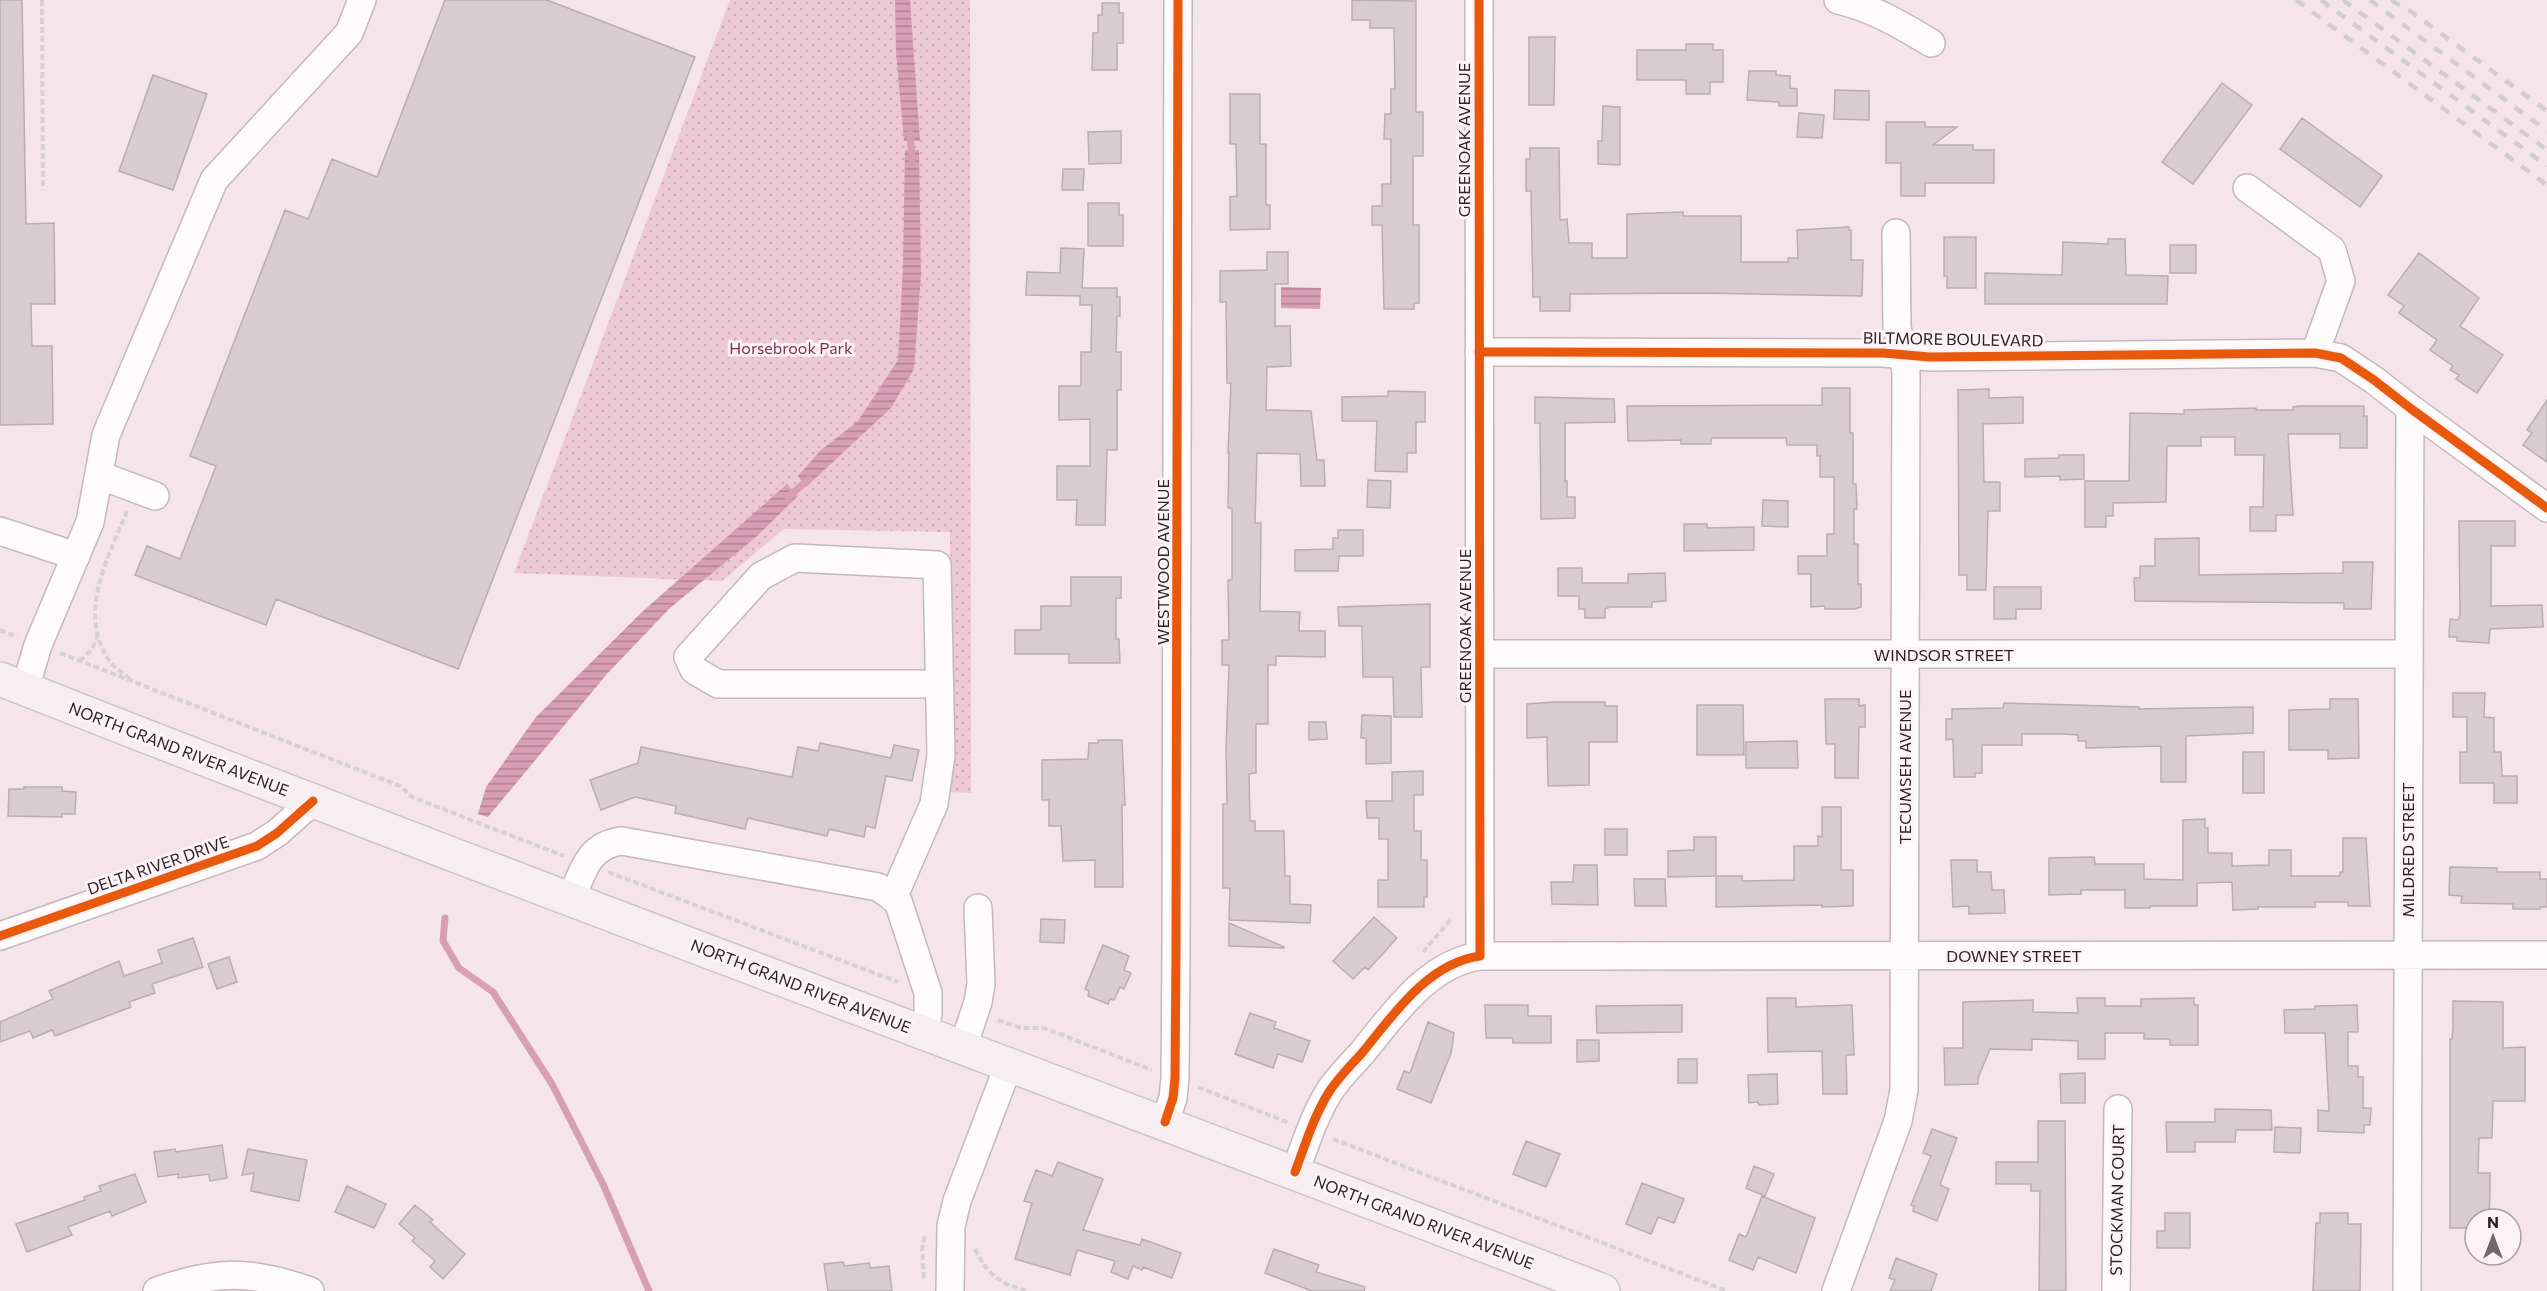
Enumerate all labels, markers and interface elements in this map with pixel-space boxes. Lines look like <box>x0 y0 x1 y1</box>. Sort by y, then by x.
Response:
street label: GREENOAK AVENUE <box>1454 63 1473 217</box>
street label: BILTMORE BOULEVARD <box>1863 327 2043 350</box>
park label: Horsebrook Park <box>729 338 853 357</box>
street label: WESTWOOD AVENUE <box>1153 479 1172 645</box>
street label: GREENOAK AVENUE <box>1455 549 1474 703</box>
street label: WINDSOR STREET <box>1874 645 2014 664</box>
street label: TECUMSEH AVENUE <box>1895 689 1914 845</box>
street label: NORTH GRAND RIVER AVENUE <box>66 698 292 799</box>
street label: MILDRED STREET <box>2398 782 2417 918</box>
street label: DELTA RIVER DRIVE <box>84 831 231 898</box>
street label: NORTH GRAND RIVER AVENUE <box>688 935 914 1036</box>
street label: DOWNEY STREET <box>1946 946 2082 965</box>
street label: STOCKMAN COURT <box>2106 1124 2127 1276</box>
street label: NORTH GRAND RIVER AVENUE <box>1311 1171 1537 1272</box>
north arrow <box>2463 1207 2523 1267</box>
text: N <box>2487 1212 2499 1231</box>

